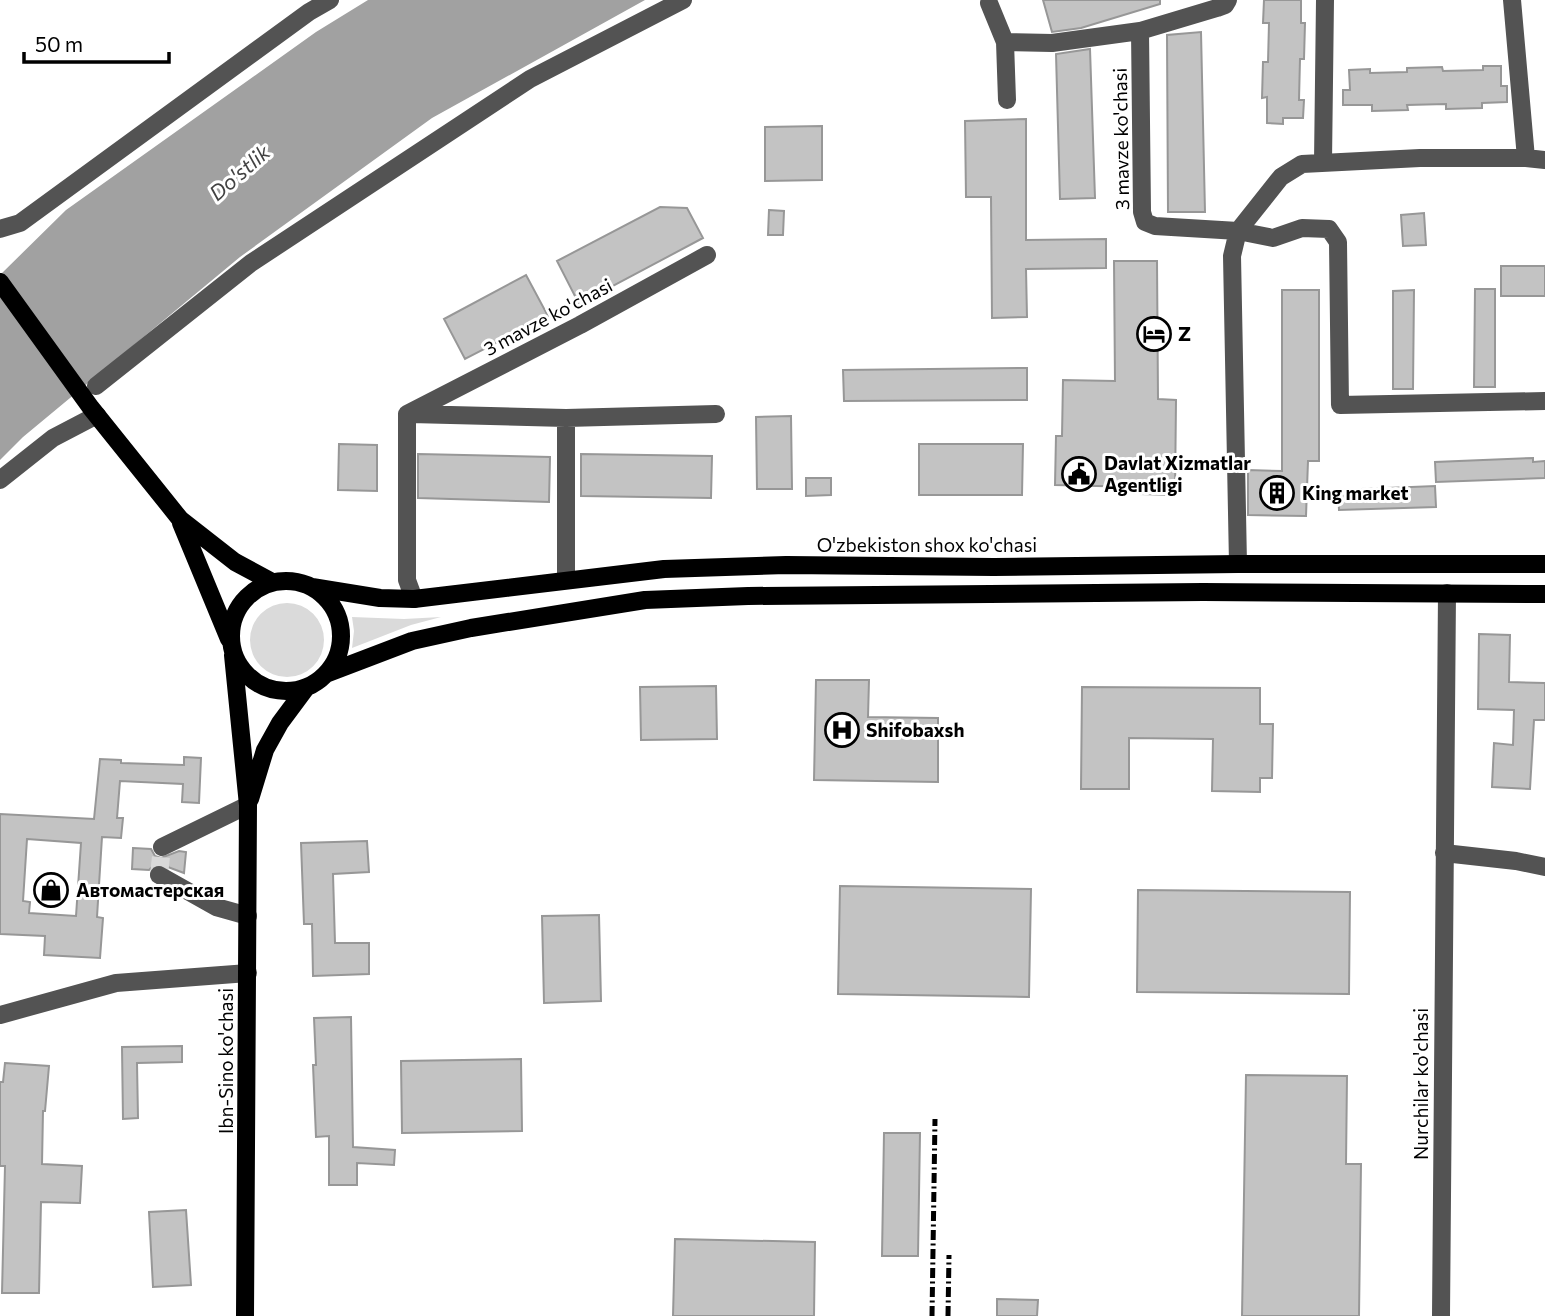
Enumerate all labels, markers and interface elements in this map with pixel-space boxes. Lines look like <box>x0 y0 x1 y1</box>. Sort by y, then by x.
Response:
scale bar <box>24 21 170 65</box>
text: 50 m <box>35 31 83 56</box>
street label: 3 mavze ko'chasi <box>1108 68 1133 210</box>
water label: Do'stlik <box>203 138 275 205</box>
street label: 3 mavze ko'chasi <box>479 273 616 360</box>
hotel icon: Z <box>1135 315 1173 353</box>
place label: Z <box>1178 322 1191 345</box>
place label: Davlat Xizmatlar Agentligi <box>1104 451 1251 496</box>
public building icon: Davlat Xizmatlar Agentligi <box>1060 455 1098 493</box>
building icon: King market <box>1258 474 1296 512</box>
place label: King market <box>1302 481 1408 504</box>
street label: O'zbekiston shox ko'chasi <box>817 533 1037 556</box>
hospital icon: Shifobaxsh <box>823 711 861 749</box>
place label: Shifobaxsh <box>866 718 964 741</box>
shop icon: Автомастерская <box>32 871 70 909</box>
place label: Автомастерская <box>76 878 224 901</box>
street label: Ibn-Sino ko'chasi <box>214 988 237 1134</box>
street label: Nurchilar ko'chasi <box>1409 1008 1432 1160</box>

